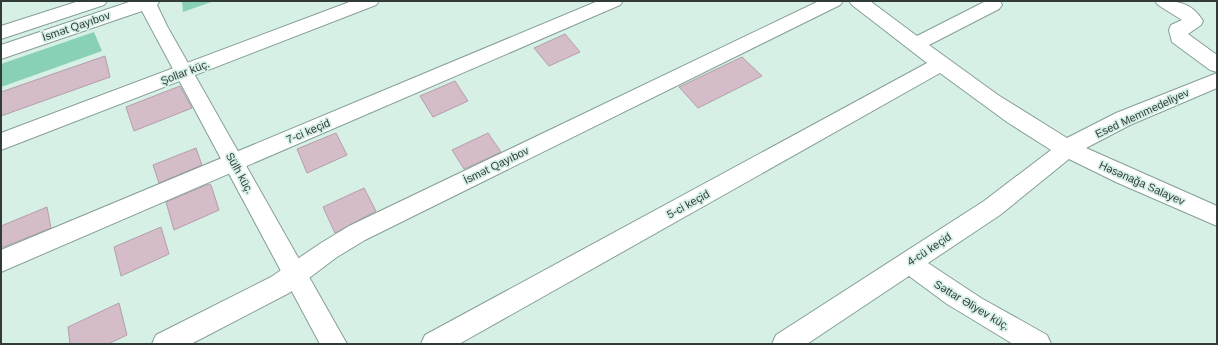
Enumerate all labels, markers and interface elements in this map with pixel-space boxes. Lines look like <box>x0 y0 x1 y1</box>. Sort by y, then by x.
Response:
street label: İsmət Qayıbov <box>41 9 112 43</box>
street label: Şollar küç. <box>159 57 211 87</box>
street label: Esed Memmedeliyev <box>1093 86 1191 140</box>
street label: 7-ci keçid <box>284 116 332 146</box>
street label: İsmət Qayıbov <box>461 144 531 186</box>
street label: Sülh küç. <box>224 150 256 196</box>
street label: Həsənağa Salayev <box>1097 159 1187 207</box>
street label: 5-ci keçid <box>665 187 711 221</box>
street label: 4-cü keçid <box>905 230 953 268</box>
street label: Səttar Əliyev küç. <box>932 278 1012 332</box>

